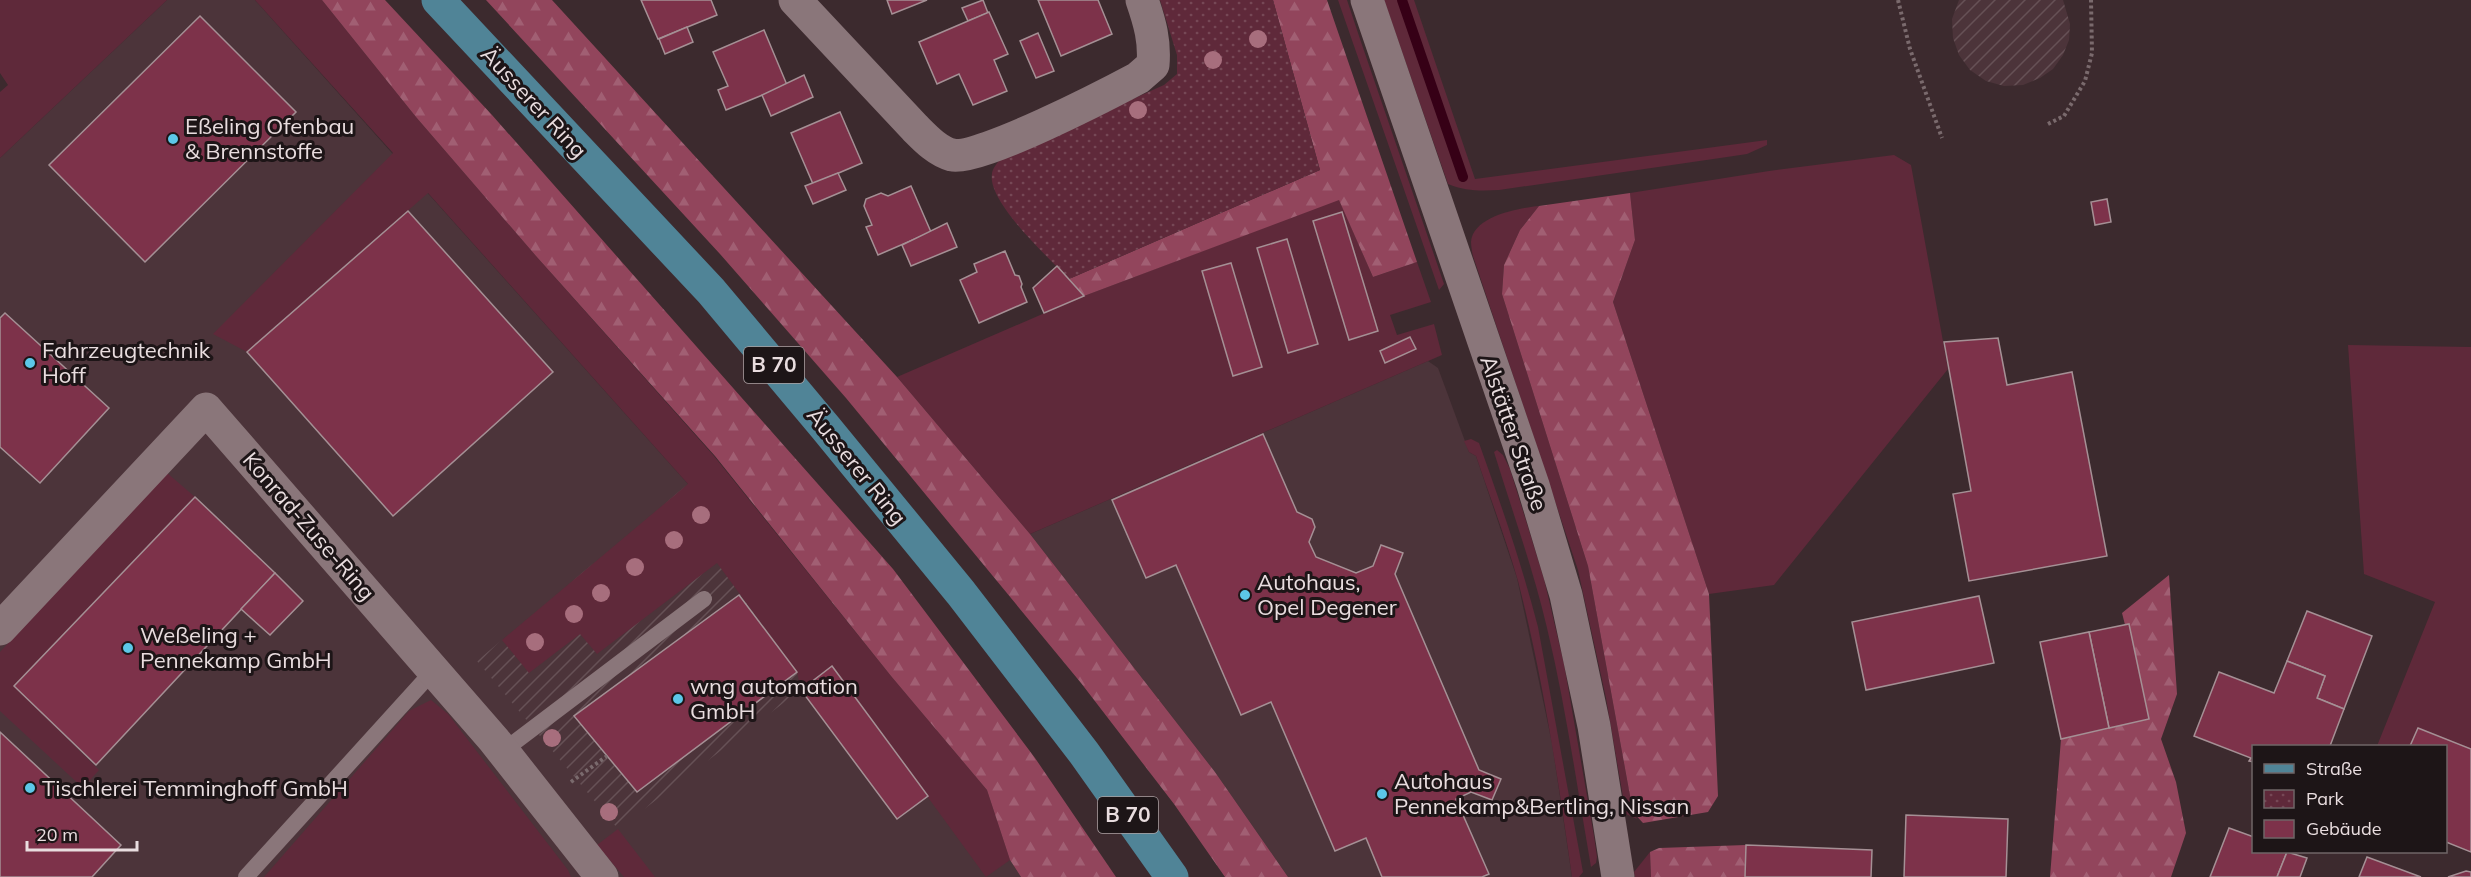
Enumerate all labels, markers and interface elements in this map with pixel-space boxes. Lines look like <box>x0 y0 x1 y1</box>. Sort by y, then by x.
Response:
street label: Äusserer Ring <box>475 40 593 164</box>
place label: Eßeling Ofenbau & Brennstoffe <box>185 112 354 165</box>
marker: Eßeling Ofenbau & Brennstoffe <box>166 132 180 146</box>
place label: Fahrzeugtechnik Hoff <box>42 336 211 389</box>
road number: B 70 <box>744 347 804 383</box>
street label: Alstätter Straße <box>1474 352 1554 514</box>
marker: Fahrzeugtechnik Hoff <box>23 356 37 370</box>
street label: Äusserer Ring <box>801 402 913 530</box>
street label: Konrad-Zuse-Ring <box>237 446 381 606</box>
place label: Autohaus, Opel Degener <box>1257 568 1397 621</box>
marker: Autohaus, Opel Degener <box>1238 588 1252 602</box>
place label: Weßeling + Pennekamp GmbH <box>140 621 332 674</box>
marker: Weßeling + Pennekamp GmbH <box>121 641 135 655</box>
place label: wng automation GmbH <box>690 672 858 725</box>
marker: wng automation GmbH <box>671 692 685 706</box>
legend <box>2252 745 2447 853</box>
text: Straße <box>2306 757 2362 780</box>
place label: Autohaus Pennekamp&Bertling, Nissan <box>1394 767 1689 820</box>
place label: Tischlerei Temminghoff GmbH <box>42 774 348 802</box>
marker: Tischlerei Temminghoff GmbH <box>23 781 37 795</box>
marker: Autohaus Pennekamp&Bertling, Nissan <box>1375 787 1389 801</box>
text: Park <box>2306 787 2345 810</box>
road number: B 70 <box>1098 797 1158 833</box>
scale bar <box>27 814 136 852</box>
text: Gebäude <box>2306 817 2382 840</box>
text: 20 m <box>36 823 78 846</box>

